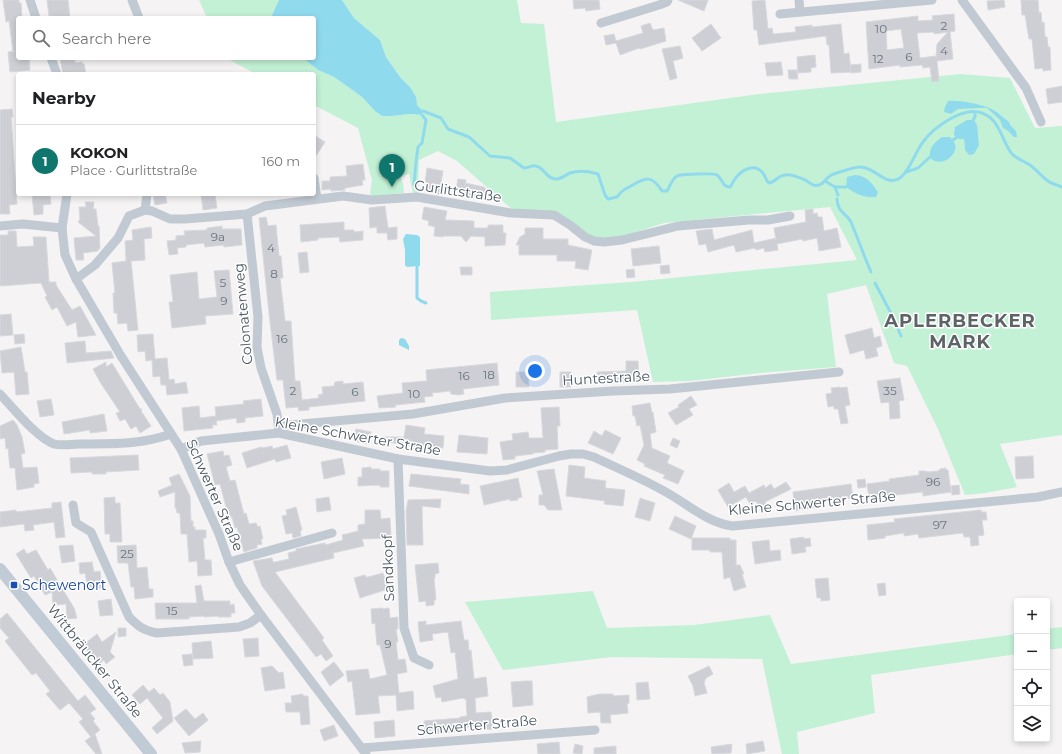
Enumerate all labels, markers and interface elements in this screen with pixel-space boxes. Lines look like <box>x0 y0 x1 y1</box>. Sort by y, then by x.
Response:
search box <box>16 16 316 60</box>
house number: 2 <box>941 18 948 33</box>
house number: 10 <box>875 21 887 36</box>
icon: search <box>30 27 52 49</box>
text: Search here <box>62 29 151 48</box>
house number: 4 <box>940 43 948 58</box>
house number: 6 <box>905 49 913 64</box>
house number: 12 <box>872 51 884 66</box>
text: Nearby <box>32 88 96 108</box>
text: KOKON <box>70 143 128 162</box>
text: 1 <box>42 153 48 169</box>
text: 160 m <box>262 153 300 169</box>
pin: 1 <box>379 154 405 187</box>
text: Place · Gurlittstraße <box>70 162 197 178</box>
street label: Gurlittstraße <box>413 176 503 206</box>
house number: 9a <box>211 229 225 244</box>
house number: 4 <box>267 240 275 255</box>
street label: Colonatenweg <box>230 262 256 366</box>
house number: 8 <box>270 266 278 281</box>
house number: 5 <box>220 275 227 290</box>
house number: 9 <box>220 293 228 308</box>
district label: APLERBECKER MARK <box>883 310 1036 353</box>
house number: 16 <box>276 331 288 346</box>
your location <box>525 361 545 381</box>
house number: 18 <box>483 367 495 382</box>
street label: Huntestraße <box>562 367 650 389</box>
house number: 16 <box>458 368 470 383</box>
house number: 2 <box>290 383 297 398</box>
house number: 35 <box>883 383 897 398</box>
house number: 6 <box>351 384 359 399</box>
house number: 10 <box>408 386 420 401</box>
street label: Kleine Schwerter Straße <box>274 413 442 459</box>
street label: Schwerter Straße <box>182 436 248 554</box>
house number: 96 <box>926 474 940 489</box>
street label: Kleine Schwerter Straße <box>727 487 897 519</box>
house number: 97 <box>933 517 947 532</box>
street label: Sandkopf <box>378 533 398 602</box>
house number: 25 <box>120 546 134 561</box>
place label: Schewenort <box>22 576 107 594</box>
marker: Schewenort <box>9 580 19 590</box>
map controls <box>1014 598 1050 742</box>
button: + <box>1014 598 1050 634</box>
street label: Wittbräucker Straße <box>44 600 146 722</box>
house number: 15 <box>166 603 178 618</box>
button: − <box>1014 634 1050 670</box>
house number: 9 <box>384 636 392 651</box>
button: locate <box>1014 670 1050 706</box>
button: layers <box>1014 706 1050 742</box>
street label: Schwerter Straße <box>416 711 538 739</box>

